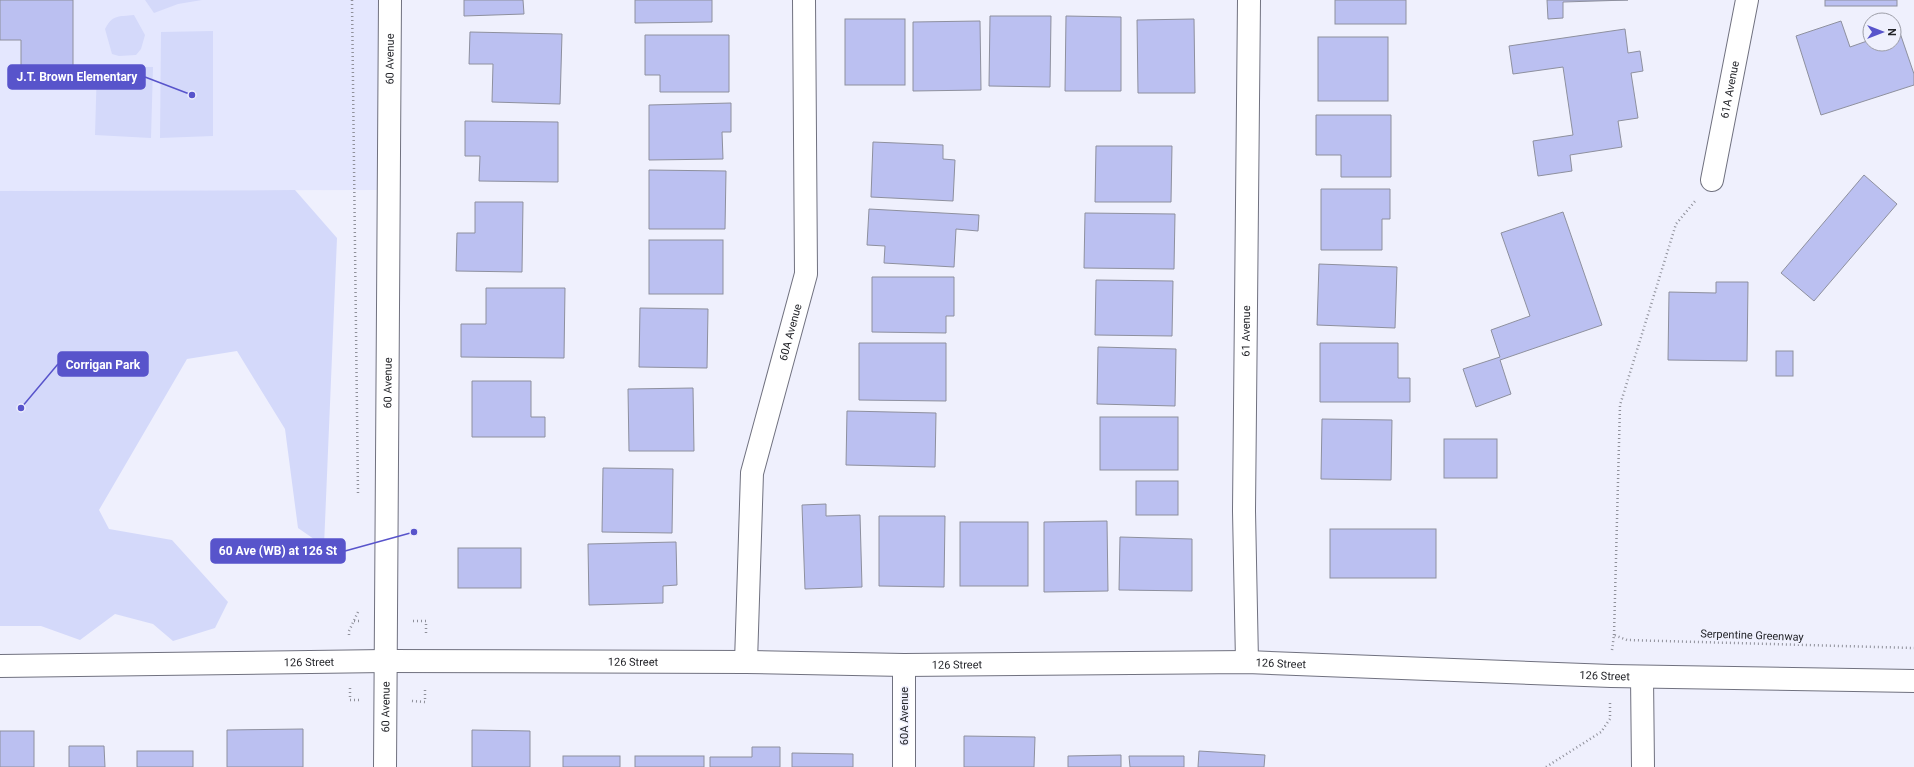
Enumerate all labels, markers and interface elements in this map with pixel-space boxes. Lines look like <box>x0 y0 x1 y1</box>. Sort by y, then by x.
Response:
north arrow <box>1862 12 1902 52</box>
text: N <box>1885 28 1898 36</box>
street label: 60 Avenue <box>383 33 397 85</box>
street label: 61A Avenue <box>1718 60 1742 120</box>
callout: J.T. Brown Elementary <box>8 65 145 89</box>
text: J.T. Brown Elementary <box>17 70 138 84</box>
street label: 60A Avenue <box>777 302 805 362</box>
street label: 61 Avenue <box>1240 305 1253 357</box>
callout: Corrigan Park <box>58 352 148 376</box>
street label: 60 Avenue <box>381 357 395 409</box>
text: Corrigan Park <box>66 358 141 372</box>
callout: 60 Ave (WB) at 126 St <box>211 539 345 563</box>
text: 60 Ave (WB) at 126 St <box>219 544 337 558</box>
street label: Serpentine Greenway <box>1700 627 1805 644</box>
street label: 126 Street <box>284 656 335 669</box>
street label: 126 Street <box>608 656 659 669</box>
street label: 126 Street <box>1255 656 1307 671</box>
street label: 126 Street <box>932 658 983 672</box>
street label: 126 Street <box>1579 669 1630 683</box>
street label: 60 Avenue <box>379 681 393 733</box>
street label: 60A Avenue <box>898 687 911 745</box>

